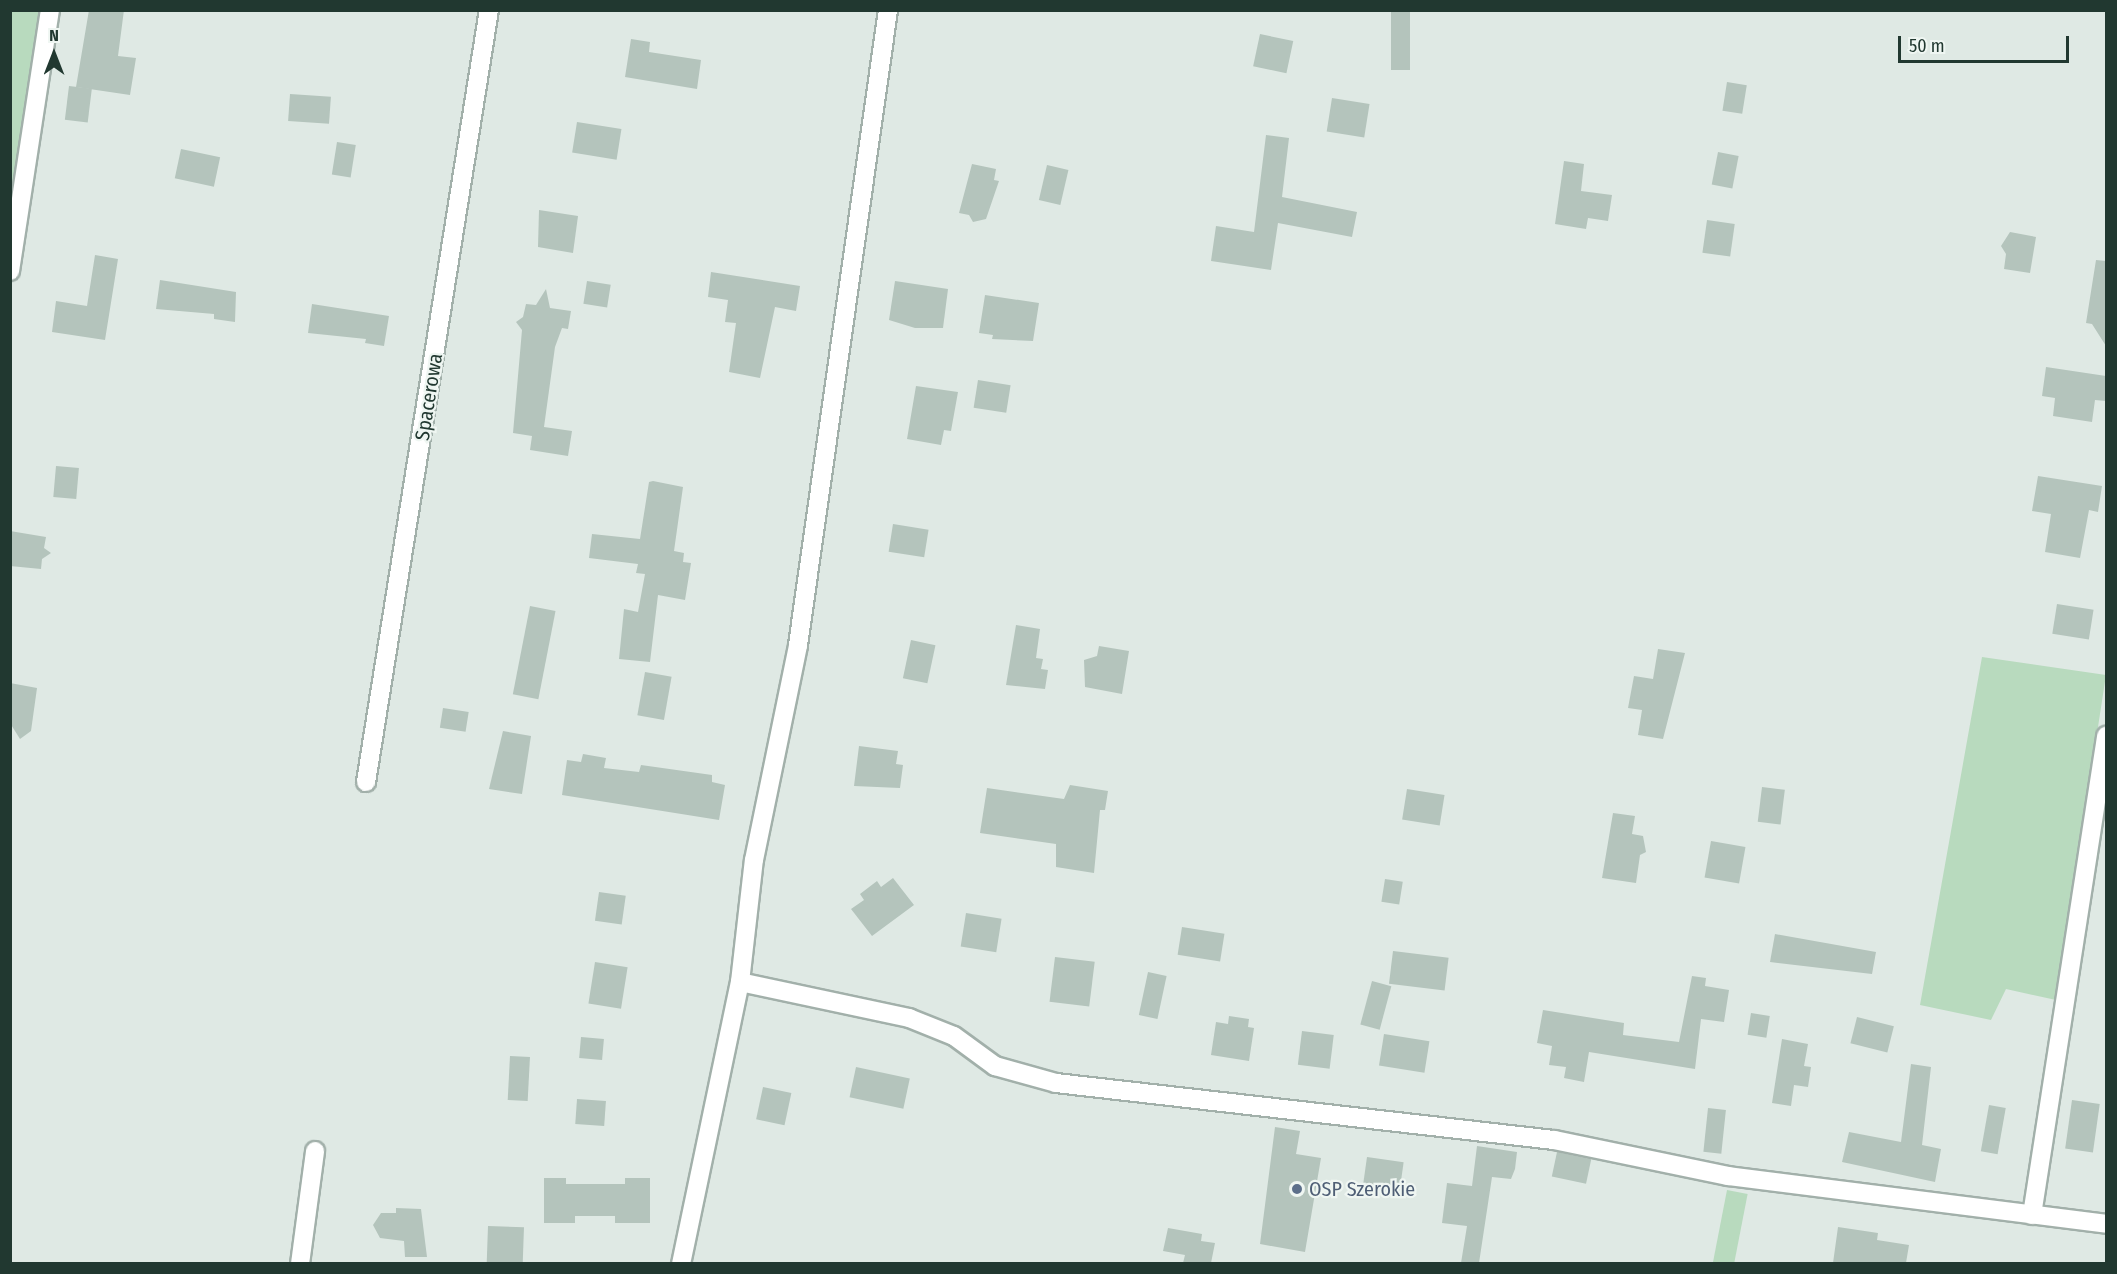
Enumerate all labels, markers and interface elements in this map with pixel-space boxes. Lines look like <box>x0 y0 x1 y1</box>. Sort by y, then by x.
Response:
north arrow <box>24 24 84 84</box>
scale bar <box>1901 24 2072 62</box>
text: N <box>49 26 59 45</box>
text: 50 m <box>1909 35 1945 57</box>
street label: Spacerowa <box>410 352 448 442</box>
place label: OSP Szerokie <box>1309 1177 1415 1201</box>
marker: OSP Szerokie <box>1290 1182 1304 1196</box>

